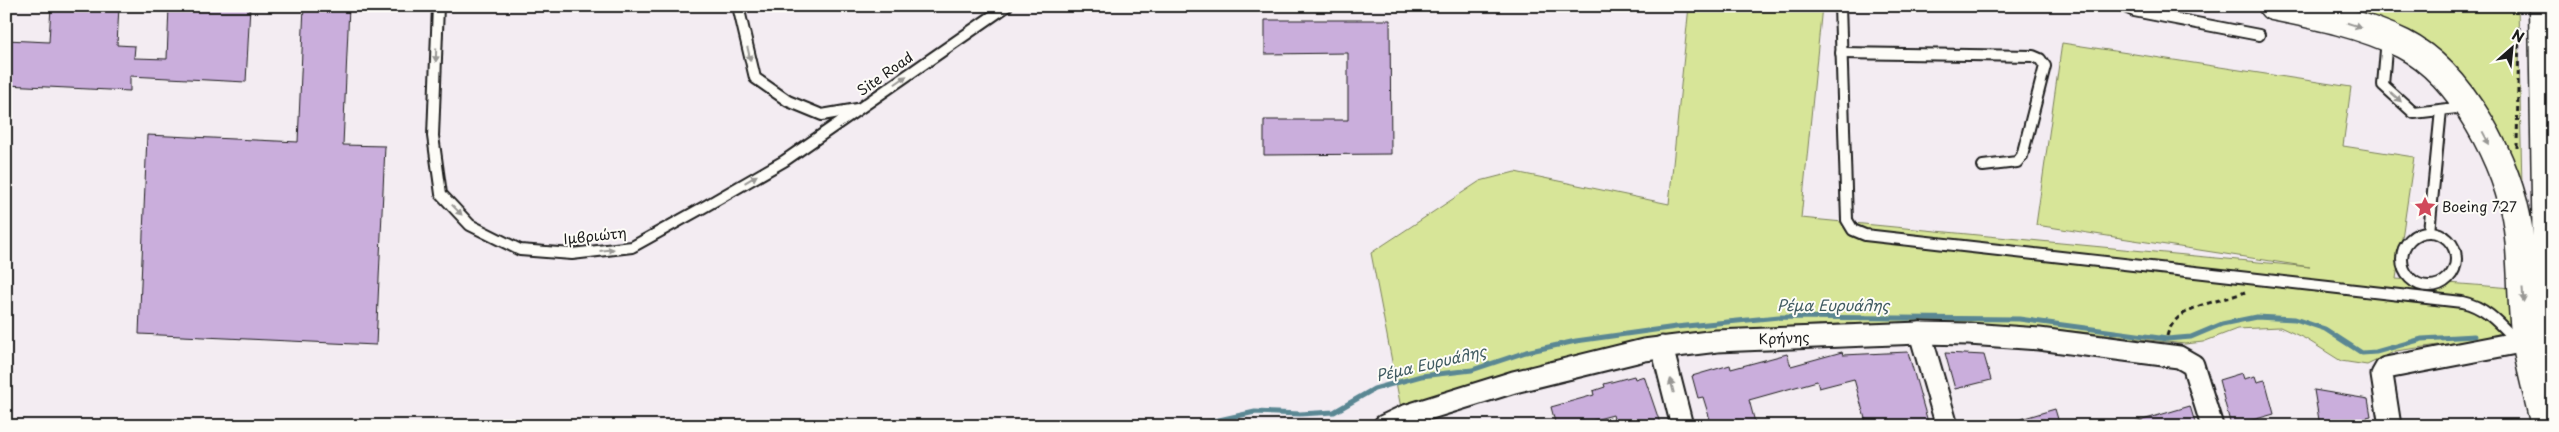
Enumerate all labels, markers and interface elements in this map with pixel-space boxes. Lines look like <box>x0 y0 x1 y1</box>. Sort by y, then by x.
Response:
one-way arrow <box>2347 22 2362 29</box>
north arrow <box>2486 22 2536 72</box>
text: N <box>2508 24 2528 48</box>
one-way arrow <box>745 46 753 61</box>
one-way arrow <box>432 47 440 63</box>
street label: Site Road <box>852 47 917 101</box>
one-way arrow <box>894 75 908 85</box>
one-way arrow <box>2390 91 2402 103</box>
one-way arrow <box>2482 131 2490 146</box>
one-way arrow <box>745 174 758 183</box>
place icon: Boeing 727 <box>2412 194 2438 220</box>
place label: Boeing 727 <box>2442 196 2517 217</box>
one-way arrow <box>451 204 463 216</box>
street label: Ιμβριώτη <box>562 222 628 249</box>
one-way arrow <box>599 246 615 254</box>
one-way arrow <box>2519 287 2527 303</box>
water label: Ρέμα Ευρυάλης <box>1777 293 1891 316</box>
street label: Κρήνης <box>1758 326 1810 349</box>
water label: Ρέμα Ευρυάλης <box>1373 338 1489 386</box>
one-way arrow <box>1668 379 1676 394</box>

